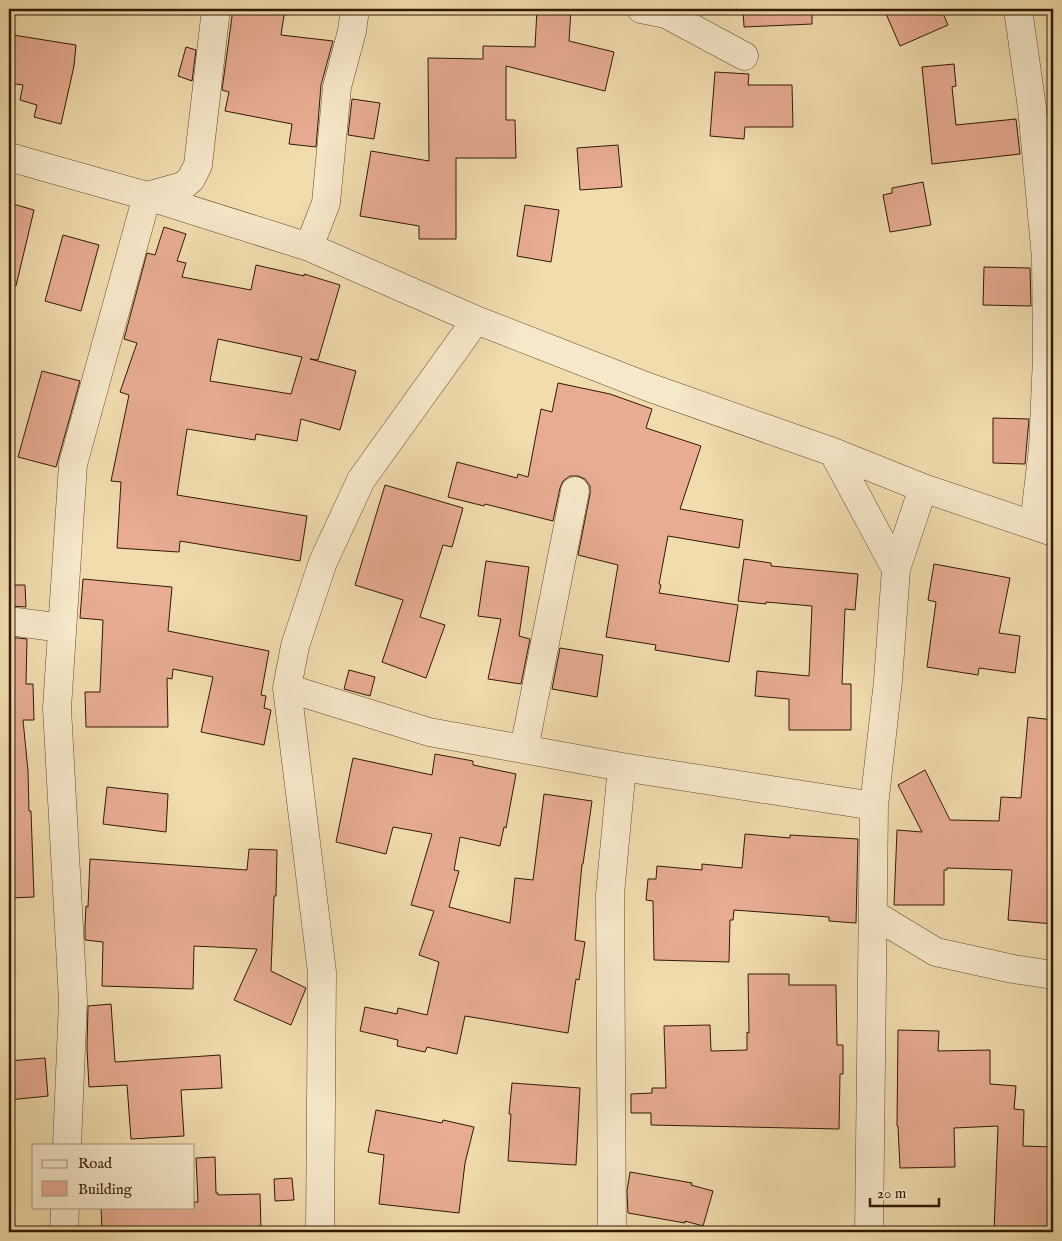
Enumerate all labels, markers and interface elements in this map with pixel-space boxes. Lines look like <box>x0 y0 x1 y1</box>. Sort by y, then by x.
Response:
legend <box>32 1144 195 1208</box>
text: Road <box>78 1154 113 1173</box>
scale bar <box>870 1176 938 1208</box>
text: Building <box>78 1180 133 1199</box>
text: 20 m <box>877 1184 907 1203</box>

